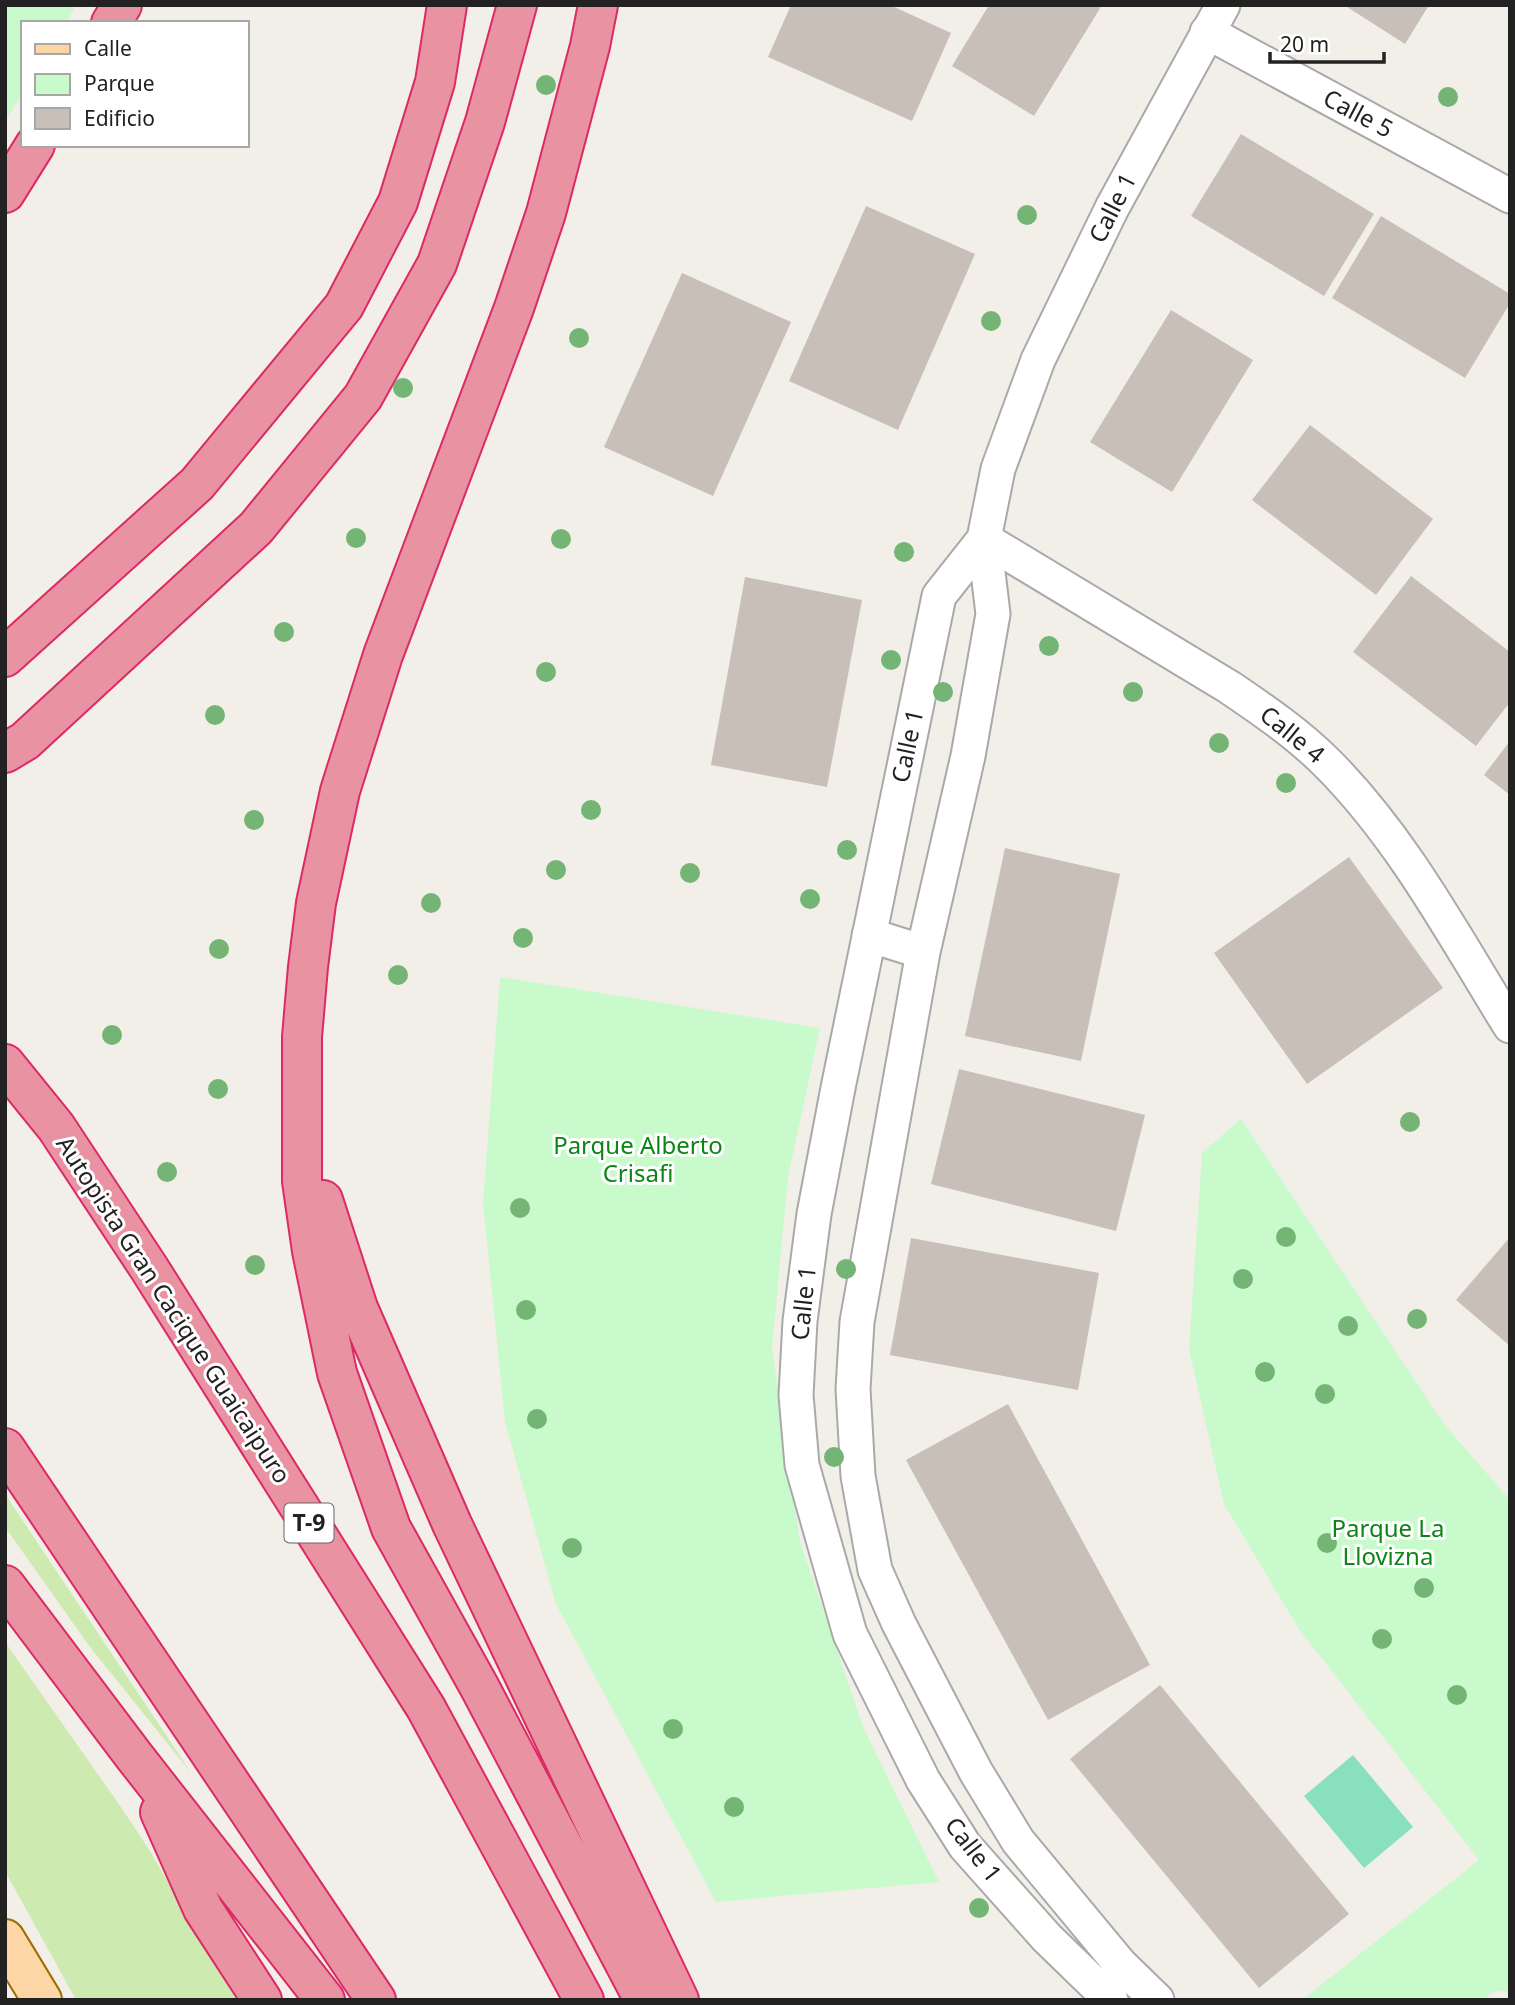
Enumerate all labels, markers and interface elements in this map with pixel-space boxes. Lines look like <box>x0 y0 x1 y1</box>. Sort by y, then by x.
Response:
legend <box>21 21 248 147</box>
scale bar <box>1270 21 1384 65</box>
text: 20 m <box>1280 30 1329 58</box>
text: Calle <box>84 34 132 62</box>
text: Parque <box>84 69 154 97</box>
street label: Calle 5 <box>1318 81 1399 145</box>
text: Edificio <box>84 104 155 132</box>
street label: Calle 1 <box>1080 167 1143 248</box>
street label: Calle 4 <box>1254 698 1332 770</box>
street label: Calle 1 <box>883 706 930 786</box>
park label: Parque Alberto Crisafi <box>553 1128 723 1189</box>
street label: Autopista Gran Cacique Guaicaipuro <box>49 1129 299 1489</box>
street label: Calle 1 <box>782 1264 823 1342</box>
road number: T-9 <box>284 1504 334 1542</box>
park label: Parque La Llovizna <box>1332 1511 1444 1572</box>
street label: Calle 1 <box>938 1810 1010 1889</box>

